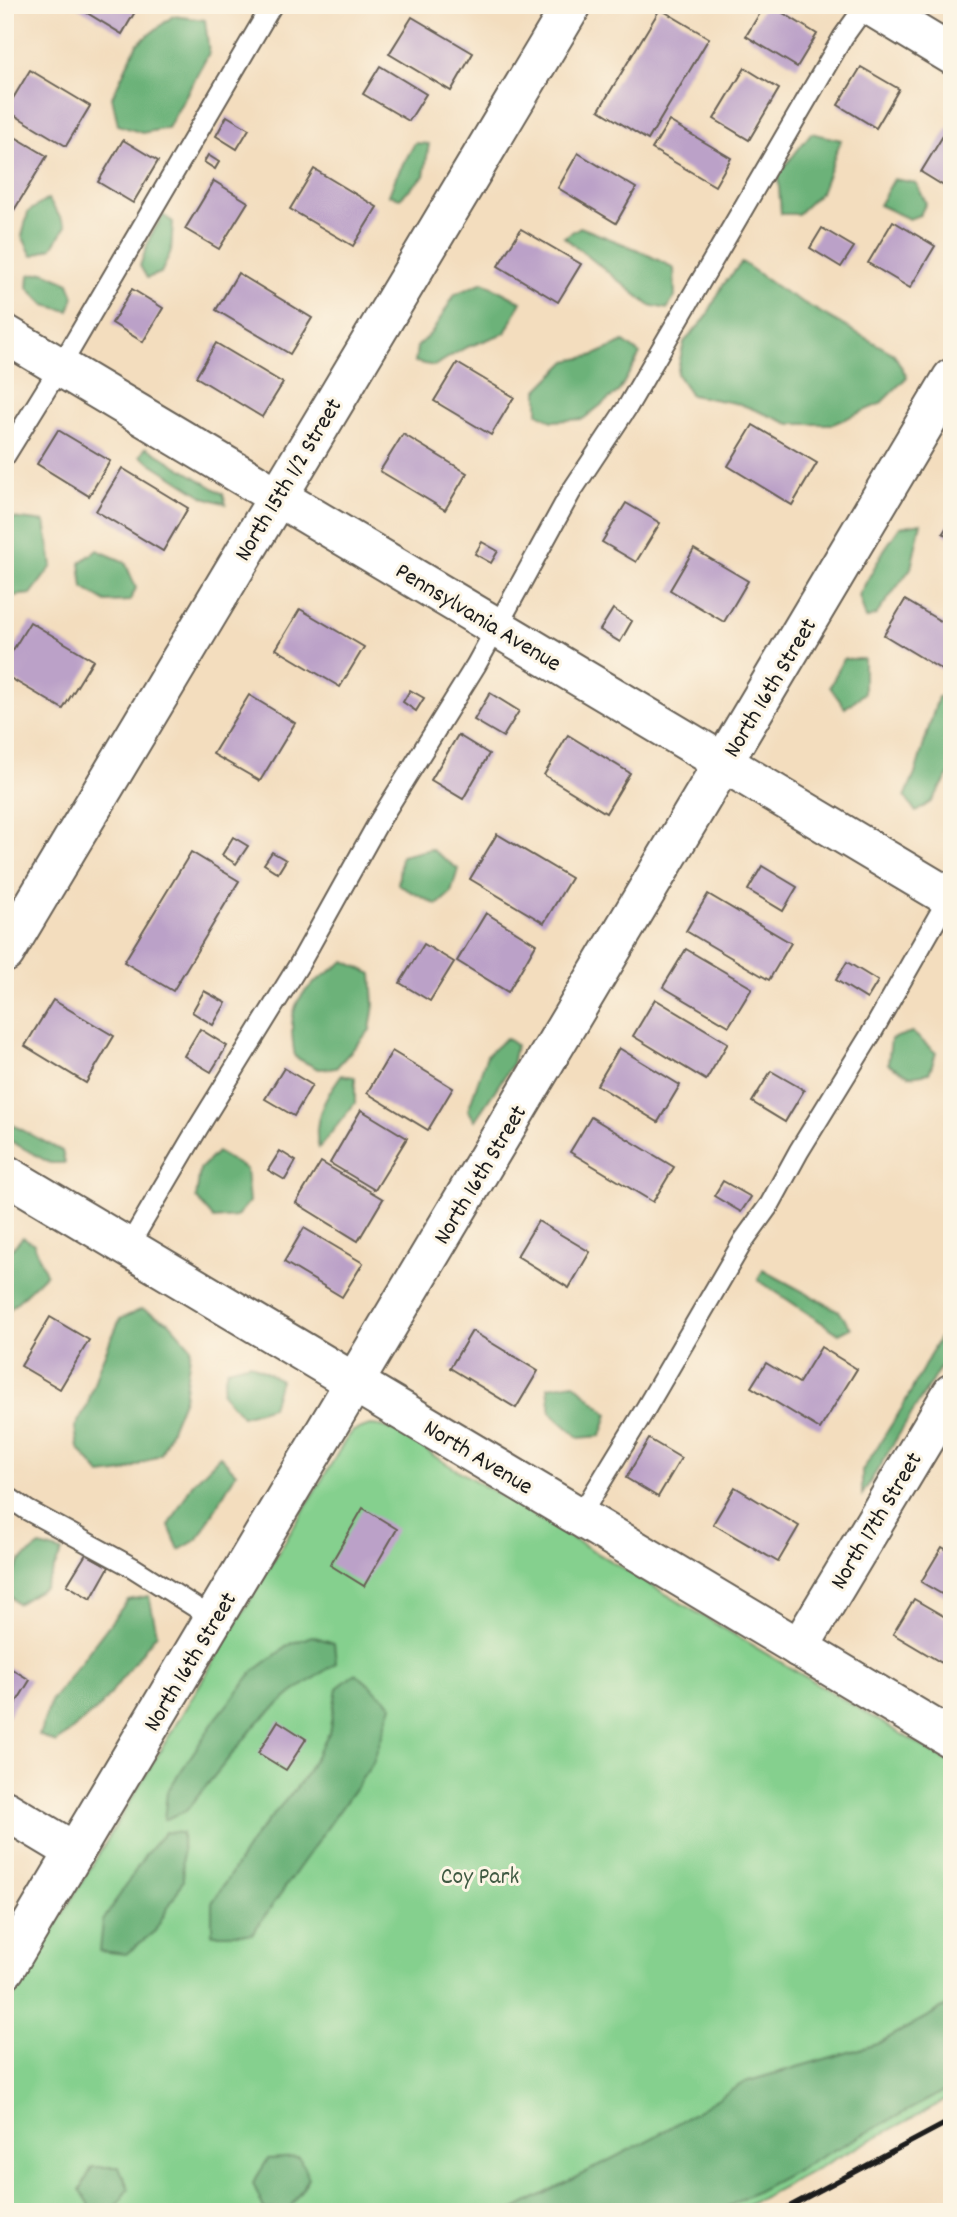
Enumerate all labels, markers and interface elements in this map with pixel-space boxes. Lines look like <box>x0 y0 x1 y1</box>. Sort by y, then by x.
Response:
street label: North 15th 1/2 Street <box>227 392 352 569</box>
street label: Pennsylvania Avenue <box>388 556 567 682</box>
street label: North 16th Street <box>716 612 827 765</box>
street label: North 16th Street <box>426 1099 537 1252</box>
street label: North Avenue <box>416 1412 539 1505</box>
street label: North 17th Street <box>823 1446 932 1597</box>
street label: North 16th Street <box>136 1586 247 1739</box>
park label: Coy Park <box>441 1861 519 1895</box>

